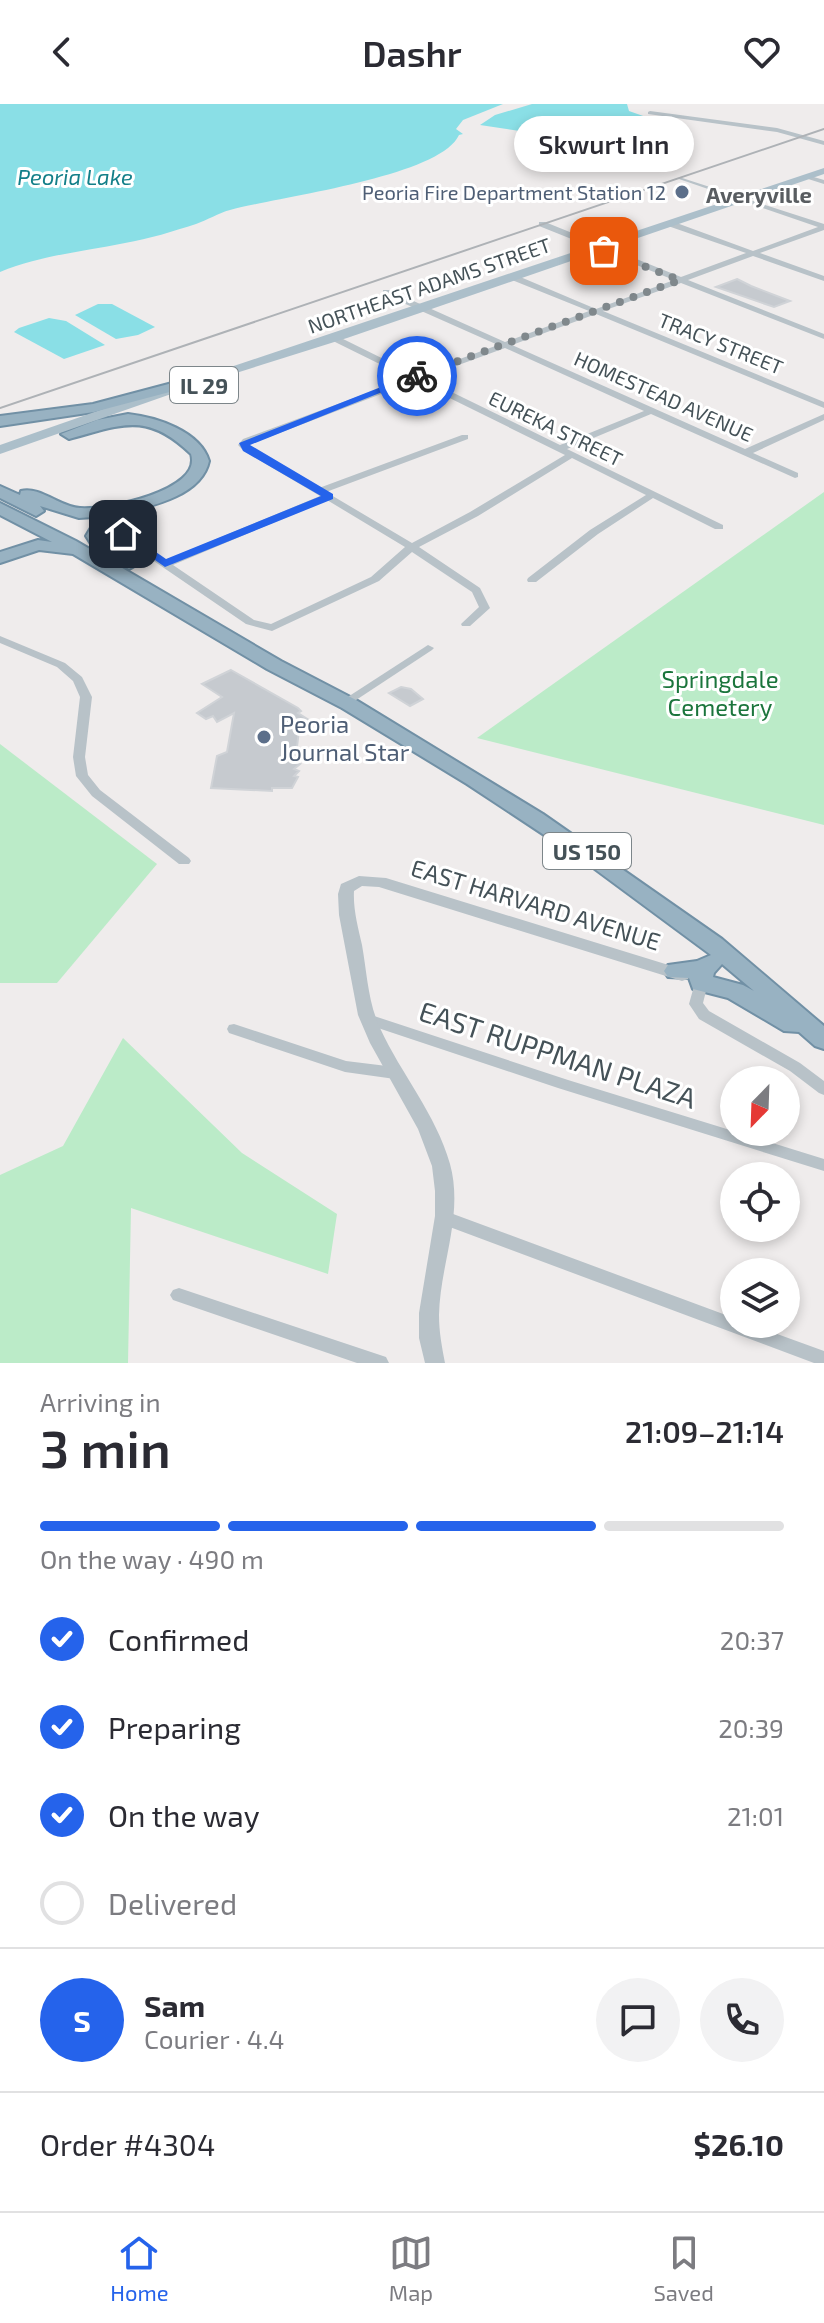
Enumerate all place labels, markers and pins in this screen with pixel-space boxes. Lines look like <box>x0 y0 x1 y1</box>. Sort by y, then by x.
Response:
callout: Skwurt Inn <box>514 115 694 171</box>
place label: Peoria Fire Department Station 12 <box>362 180 666 204</box>
marker: Peoria Fire Department Station 12 <box>673 183 691 201</box>
pin <box>570 217 638 285</box>
pin <box>89 500 157 568</box>
place label: Peoria Journal Star <box>280 709 410 766</box>
marker: Peoria Journal Star <box>255 728 273 746</box>

